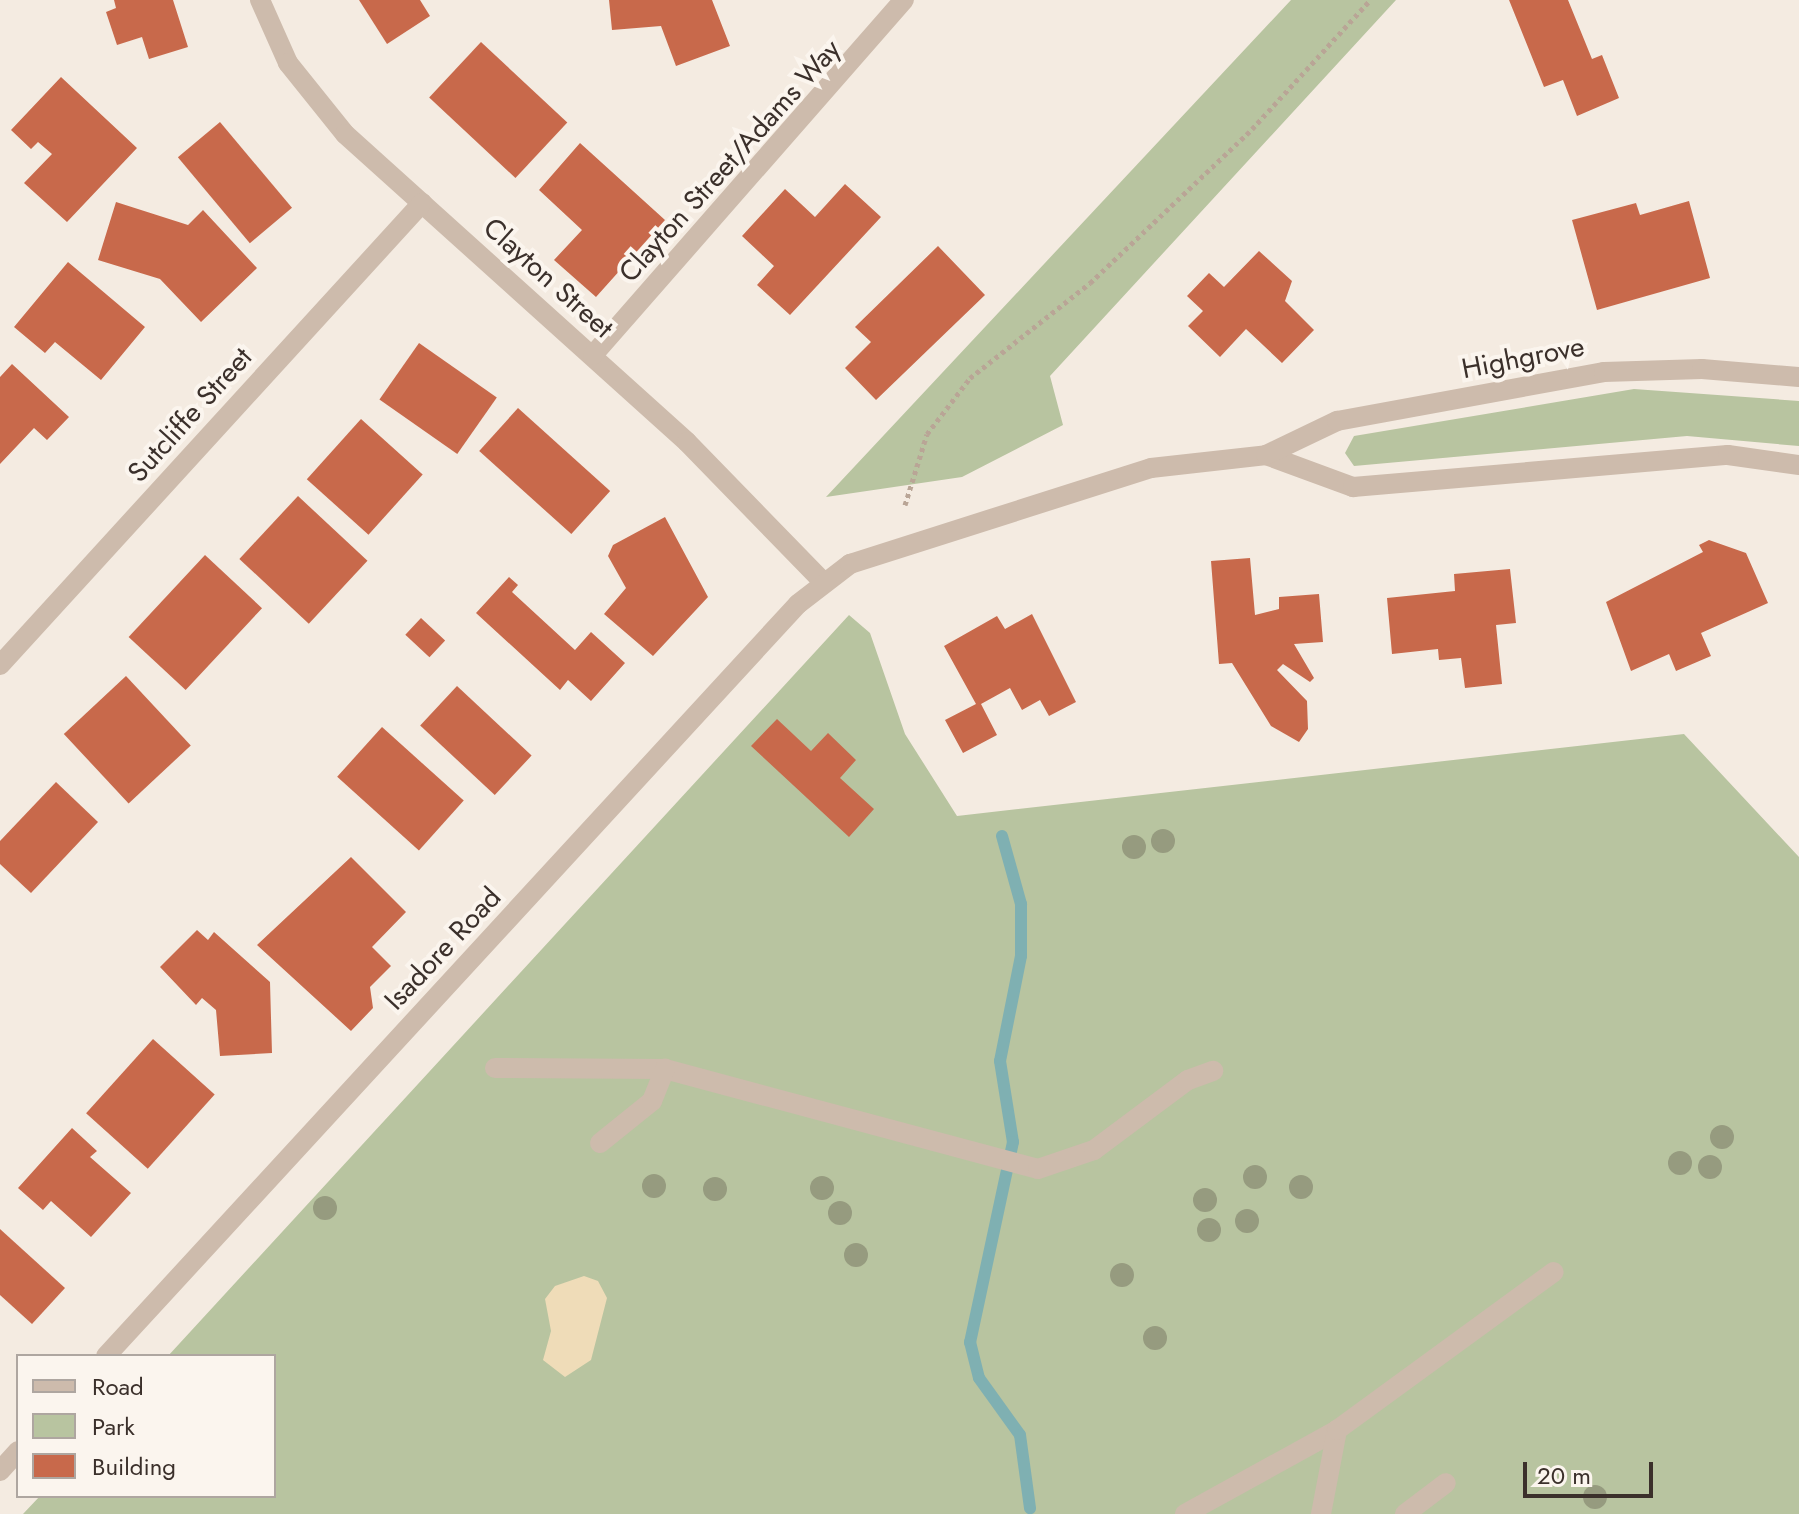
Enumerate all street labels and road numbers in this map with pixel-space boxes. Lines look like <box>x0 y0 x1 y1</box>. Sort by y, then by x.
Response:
street label: Clayton Street/Adams Way <box>612 33 848 289</box>
street label: Clayton Street <box>476 211 620 345</box>
street label: Highgrove <box>1459 330 1587 386</box>
street label: Sutcliffe Street <box>121 341 259 489</box>
street label: Isadore Road <box>378 881 508 1017</box>

